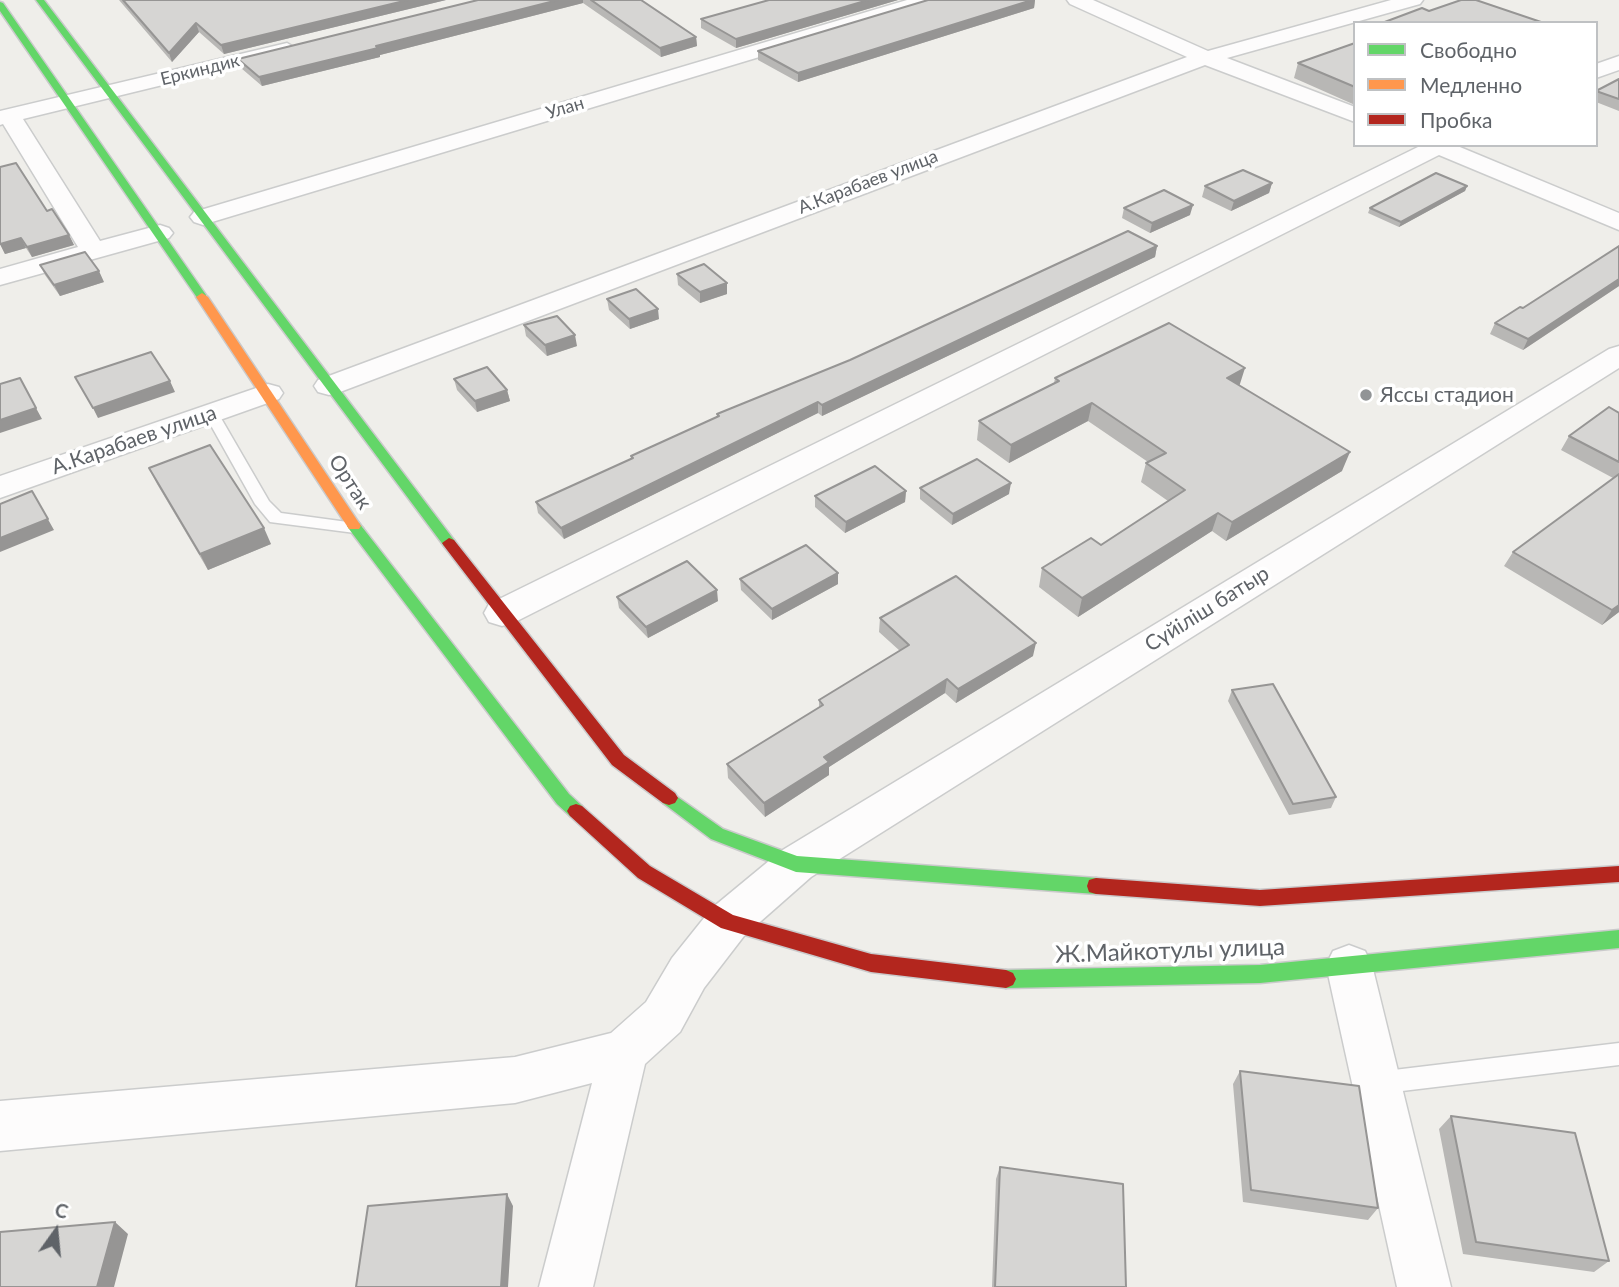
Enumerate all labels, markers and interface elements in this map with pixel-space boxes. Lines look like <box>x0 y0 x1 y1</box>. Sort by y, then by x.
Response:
legend <box>1353 21 1598 147</box>
text: Свободно <box>1420 37 1517 62</box>
street label: Еркиндик <box>158 50 242 90</box>
text: Медленно <box>1420 72 1522 97</box>
street label: Улан <box>543 92 587 124</box>
text: Пробка <box>1420 107 1493 132</box>
street label: А.Карабаев улица <box>795 145 941 219</box>
place label: Яссы стадион <box>1380 382 1514 408</box>
marker: Яссы стадион <box>1358 387 1374 403</box>
street label: А.Карабаев улица <box>48 400 220 480</box>
street label: Ортак <box>323 450 377 514</box>
street label: Сүйіліш батыр <box>1140 561 1274 657</box>
street label: Ж.Майкотулы улица <box>1055 933 1285 969</box>
north arrow <box>21 1196 91 1266</box>
text: С <box>53 1197 71 1223</box>

